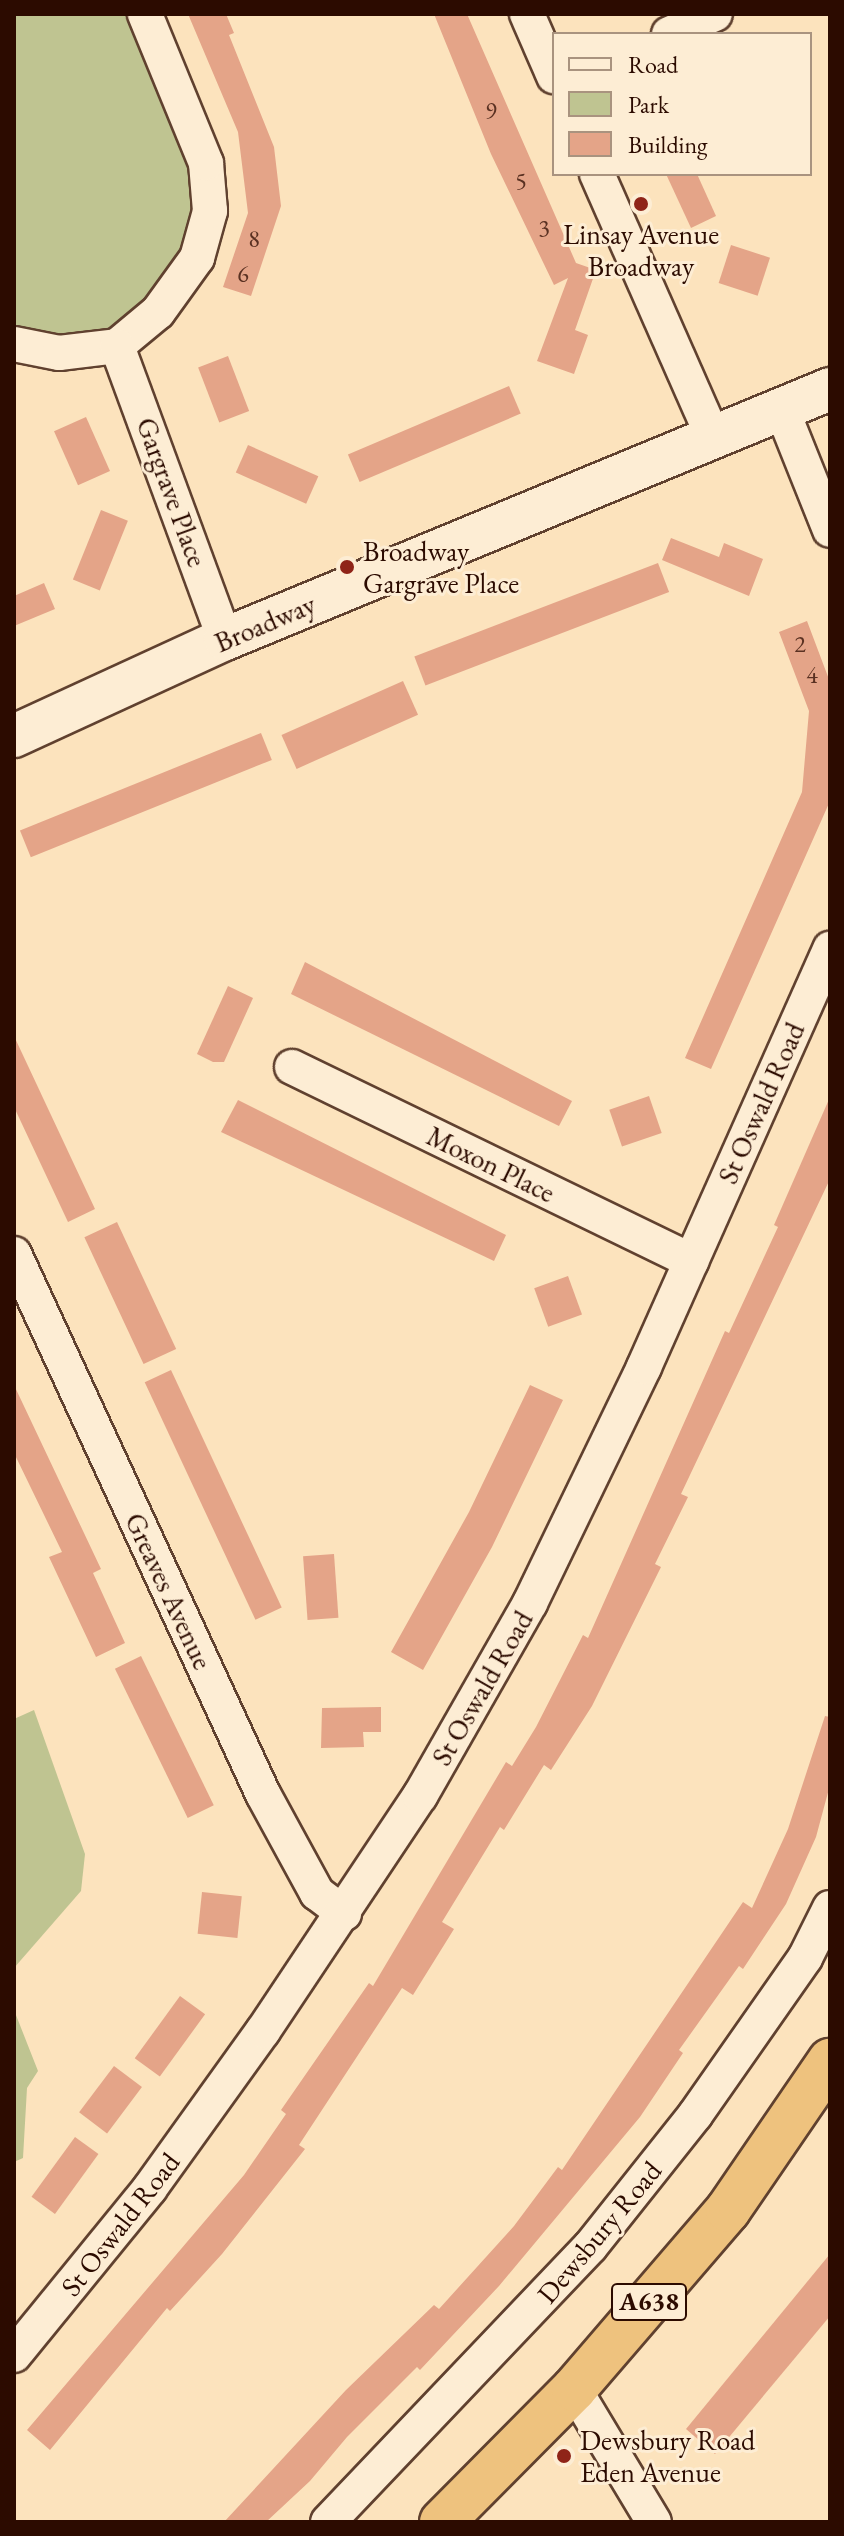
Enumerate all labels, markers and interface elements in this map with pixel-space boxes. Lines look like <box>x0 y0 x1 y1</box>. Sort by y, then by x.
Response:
legend <box>552 32 812 176</box>
text: Road <box>628 49 678 80</box>
text: Park <box>628 89 669 120</box>
house number: 9 <box>485 97 497 125</box>
text: Building <box>628 129 708 160</box>
house number: 5 <box>515 167 527 195</box>
marker: Linsay Avenue Broadway <box>632 195 650 213</box>
house number: 3 <box>538 214 550 242</box>
place label: Linsay Avenue Broadway <box>563 217 719 283</box>
house number: 8 <box>248 225 260 253</box>
house number: 6 <box>237 260 249 288</box>
street label: Gargrave Place <box>129 413 215 571</box>
place label: Broadway Gargrave Place <box>363 534 519 600</box>
marker: Broadway Gargrave Place <box>338 558 356 576</box>
street label: Broadway <box>209 587 321 659</box>
house number: 2 <box>794 630 806 658</box>
house number: 4 <box>806 661 818 689</box>
street label: St Oswald Road <box>711 1017 811 1189</box>
street label: Moxon Place <box>422 1119 560 1209</box>
street label: Greaves Avenue <box>118 1507 220 1675</box>
street label: St Oswald Road <box>424 1605 540 1771</box>
street label: St Oswald Road <box>54 2146 186 2302</box>
street label: Dewsbury Road <box>530 2154 668 2310</box>
road number: A638 <box>611 2280 687 2324</box>
place label: Dewsbury Road Eden Avenue <box>580 2423 755 2489</box>
marker: Dewsbury Road Eden Avenue <box>555 2447 573 2465</box>

